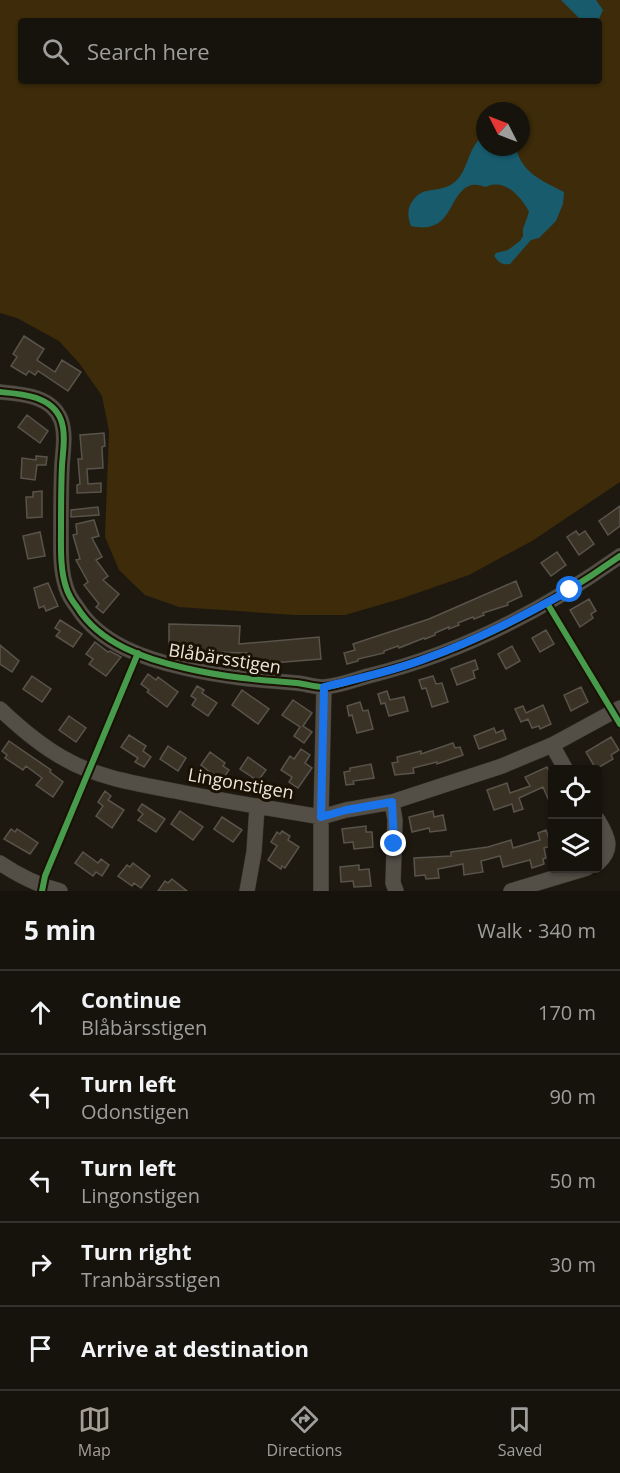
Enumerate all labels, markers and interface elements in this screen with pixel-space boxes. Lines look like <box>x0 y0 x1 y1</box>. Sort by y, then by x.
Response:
search box <box>18 18 602 84</box>
icon: search <box>39 35 72 68</box>
text: Search here <box>87 36 210 66</box>
north arrow <box>476 102 530 156</box>
route start <box>556 576 582 602</box>
street label: Blåbärsstigen <box>167 637 283 679</box>
street label: Lingonstigen <box>186 762 296 804</box>
map controls <box>548 765 602 873</box>
button: locate <box>548 765 602 819</box>
button: layers <box>548 819 602 873</box>
route end <box>380 830 406 856</box>
text: 5 min <box>24 912 96 948</box>
text: Walk · 340 m <box>477 917 596 944</box>
text: Continue <box>81 984 181 1014</box>
icon: ahead <box>24 996 57 1029</box>
text: 170 m <box>538 999 596 1026</box>
text: Blåbärsstigen <box>81 1014 207 1041</box>
text: Turn left <box>81 1068 176 1098</box>
icon: left <box>24 1080 57 1113</box>
text: 90 m <box>549 1083 596 1110</box>
text: Odonstigen <box>81 1098 189 1125</box>
text: Turn left <box>81 1152 176 1182</box>
icon: left <box>24 1164 57 1197</box>
text: 50 m <box>549 1167 596 1194</box>
text: Lingonstigen <box>81 1182 200 1209</box>
text: Turn right <box>81 1236 192 1266</box>
icon: right <box>24 1248 57 1281</box>
text: 30 m <box>549 1251 596 1278</box>
text: Tranbärsstigen <box>81 1266 221 1293</box>
icon: arrive <box>24 1332 57 1365</box>
text: Arrive at destination <box>81 1333 309 1363</box>
tab: Map <box>78 1403 111 1461</box>
tab: Directions <box>266 1403 342 1461</box>
tab: Saved <box>498 1403 542 1461</box>

